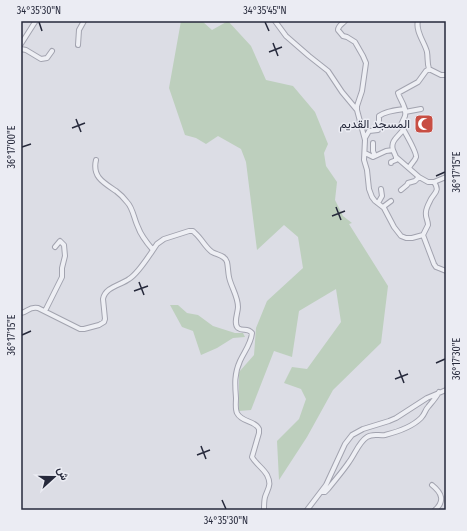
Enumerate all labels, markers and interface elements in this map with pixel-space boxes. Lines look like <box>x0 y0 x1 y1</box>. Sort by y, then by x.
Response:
text: 34°35'30"N <box>17 5 61 17</box>
text: 34°35'45"N <box>243 5 287 17</box>
mosque icon: المسجد القديم <box>413 113 435 135</box>
place label: المسجد القديم <box>339 117 410 132</box>
text: 36°17'00"E <box>6 125 18 168</box>
text: 36°17'15"E <box>451 151 463 192</box>
text: 36°17'15"E <box>6 314 18 355</box>
text: 36°17'30"E <box>451 338 463 380</box>
north arrow <box>34 457 74 497</box>
text: ش <box>54 465 71 482</box>
text: 34°35'30"N <box>204 515 248 527</box>

